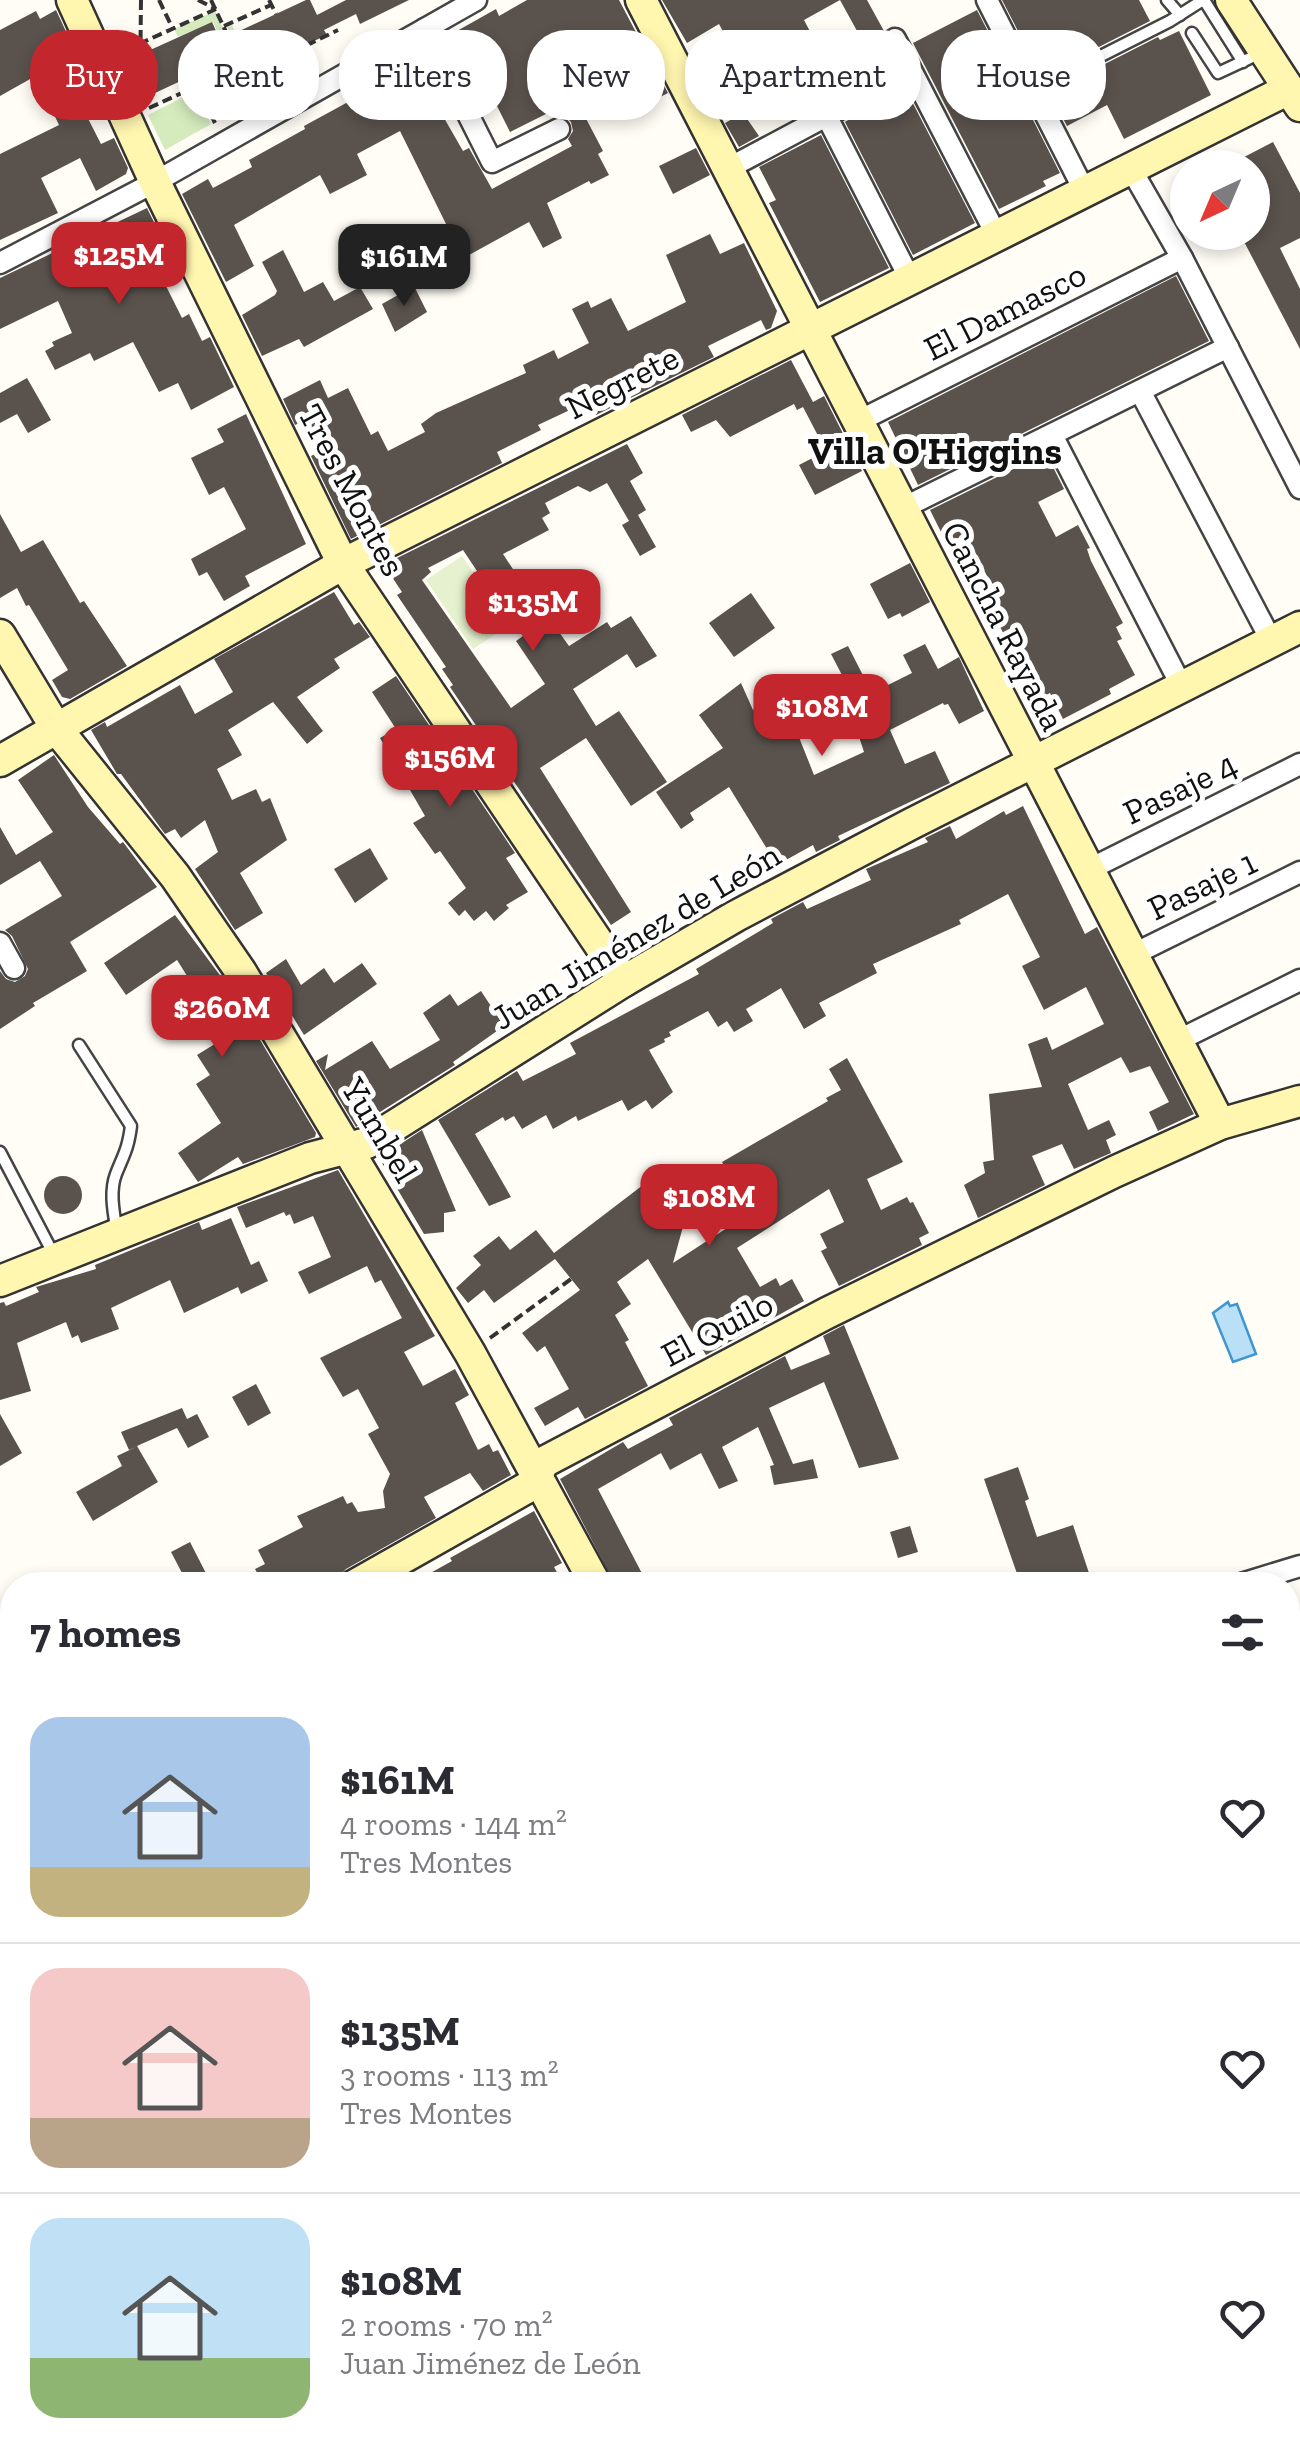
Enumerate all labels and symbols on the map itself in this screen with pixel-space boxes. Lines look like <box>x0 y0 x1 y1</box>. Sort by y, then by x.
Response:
north arrow <box>1170 150 1270 250</box>
pin: $125M <box>49 222 189 307</box>
pin: $161M <box>334 224 474 309</box>
street label: El Damasco <box>917 252 1093 370</box>
street label: Negrete <box>558 336 686 428</box>
street label: Tres Montes <box>289 397 415 583</box>
district label: Villa O'Higgins <box>808 428 1062 474</box>
street label: Cancha Rayada <box>933 515 1075 738</box>
pin: $135M <box>463 569 603 654</box>
pin: $108M <box>752 674 892 759</box>
pin: $156M <box>380 725 520 810</box>
street label: Pasaje 4 <box>1116 743 1244 833</box>
street label: Juan Jiménez de León <box>484 833 788 1039</box>
street label: Pasaje 1 <box>1141 841 1263 929</box>
pin: $260M <box>152 975 292 1060</box>
street label: Yumbel <box>332 1069 427 1190</box>
pin: $108M <box>639 1164 779 1249</box>
street label: El Quilo <box>654 1282 780 1376</box>

